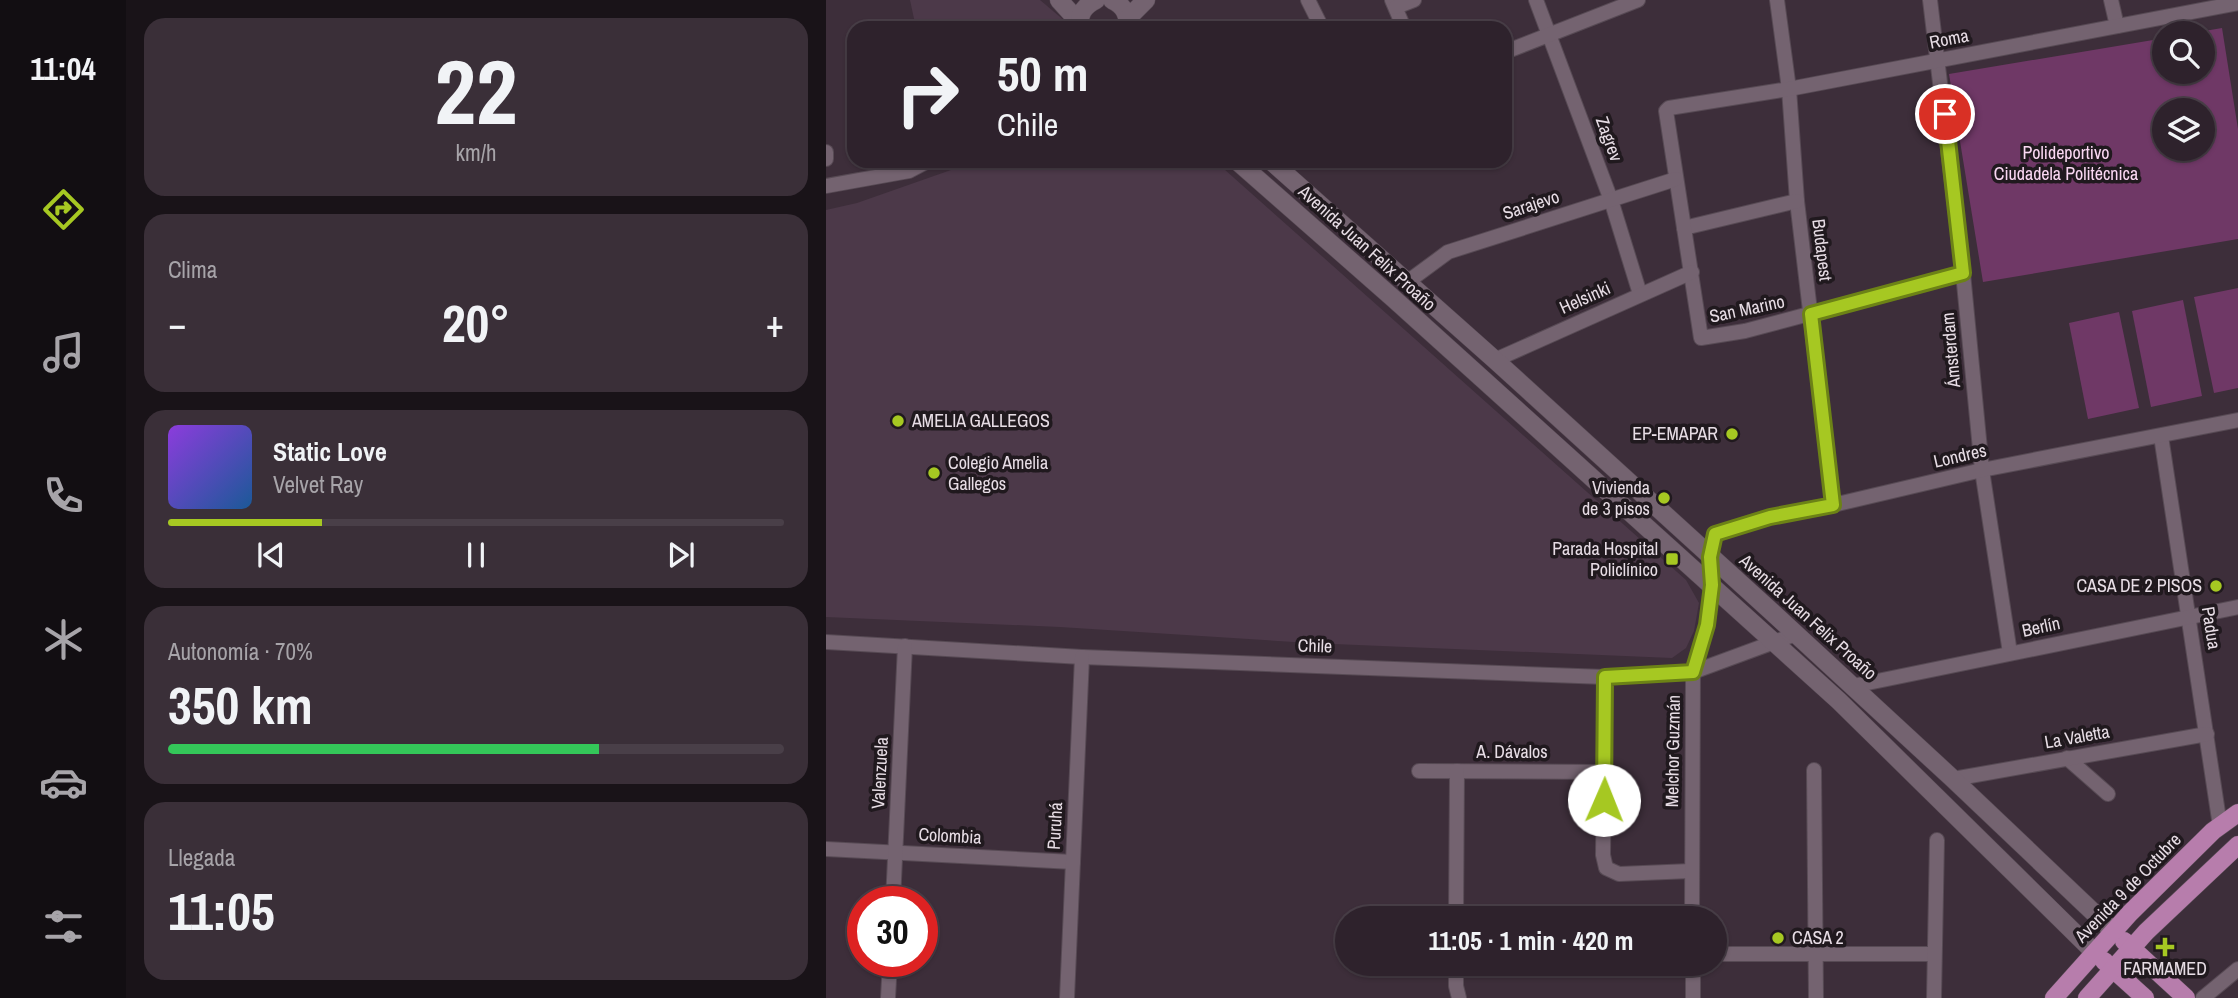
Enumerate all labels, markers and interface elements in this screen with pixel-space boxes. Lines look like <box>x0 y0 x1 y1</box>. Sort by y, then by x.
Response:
map controls <box>2152 21 2215 161</box>
button: search <box>2152 21 2215 84</box>
street label: Roma <box>1927 22 1971 55</box>
text: 22 <box>435 30 518 152</box>
text: 50 m <box>997 40 1089 106</box>
text: 11:04 <box>30 47 96 90</box>
icon: right <box>882 49 973 140</box>
pin <box>1915 84 1975 144</box>
icon: arrive <box>1926 95 1964 133</box>
button: layers <box>2152 98 2215 161</box>
text: Chile <box>997 103 1058 146</box>
street label: Zagrev <box>1590 113 1629 165</box>
text: km/h <box>456 137 496 168</box>
park label: Polideportivo Ciudadela Politécnica <box>1994 140 2138 186</box>
street label: Avenida Juan Felix Proaño <box>1292 178 1442 316</box>
street label: Sarajevo <box>1499 184 1562 225</box>
icon: directions <box>39 185 88 234</box>
street label: Budapest <box>1806 217 1839 282</box>
text: Clima <box>168 254 217 285</box>
street label: Helsinki <box>1555 275 1614 320</box>
text: 20° <box>442 288 510 358</box>
street label: San Marino <box>1707 288 1787 329</box>
text: − <box>168 298 186 349</box>
text: + <box>766 298 784 349</box>
street label: Ámsterdam <box>1935 311 1966 390</box>
icon: music <box>39 328 88 377</box>
place label: AMELIA GALLEGOS <box>911 408 1050 433</box>
marker: AMELIA GALLEGOS <box>890 413 906 429</box>
place label: EP-EMAPAR <box>1632 421 1718 446</box>
marker: EP-EMAPAR <box>1724 426 1740 442</box>
text: Static Love <box>273 434 387 469</box>
street label: Londres <box>1931 437 1989 474</box>
place label: Colegio Amelia Gallegos <box>948 450 1048 496</box>
marker: Colegio Amelia Gallegos <box>926 465 942 481</box>
text: Velvet Ray <box>273 469 363 500</box>
icon: phone <box>39 471 88 520</box>
place label: Vivienda de 3 pisos <box>1582 475 1650 521</box>
marker: Vivienda de 3 pisos <box>1656 490 1672 506</box>
icon: previous <box>252 536 290 574</box>
icon: pause <box>457 536 495 574</box>
icon: next <box>662 536 700 574</box>
place label: Parada Hospital Policlínico <box>1552 536 1658 582</box>
street label: Avenida Juan Felix Proaño <box>1733 547 1883 685</box>
marker: Parada Hospital Policlínico <box>1664 551 1680 567</box>
place label: CASA DE 2 PISOS <box>2076 573 2202 598</box>
marker: CASA DE 2 PISOS <box>2208 578 2224 594</box>
street label: Padua <box>2196 605 2227 651</box>
street label: Berlín <box>2019 610 2062 643</box>
icon: climate <box>39 615 88 664</box>
street label: Chile <box>1297 632 1333 659</box>
text: Autonomía · 70% <box>168 636 313 667</box>
text: 350 km <box>168 670 313 740</box>
street label: Melchor Guzmán <box>1659 695 1686 807</box>
street label: La Valetta <box>2043 719 2111 754</box>
street label: Valenzuela <box>865 736 894 810</box>
street label: A. Dávalos <box>1475 739 1548 764</box>
icon: car <box>39 758 88 807</box>
position arrow <box>1567 763 1641 837</box>
street label: Puruhá <box>1041 802 1068 850</box>
street label: Colombia <box>918 821 982 850</box>
street label: Avenida 9 de Octubre <box>2068 827 2186 949</box>
text: Llegada <box>168 842 235 873</box>
text: 11:05 <box>168 876 275 946</box>
speed limit sign: 30 <box>847 886 938 977</box>
icon: filters <box>39 902 88 951</box>
text: 11:05 · 1 min · 420 m <box>1428 923 1634 958</box>
place label: CASA 2 <box>1792 925 1844 950</box>
marker: CASA 2 <box>1770 930 1786 946</box>
marker: FARMAMED <box>2157 939 2173 955</box>
place label: FARMAMED <box>2123 956 2207 981</box>

